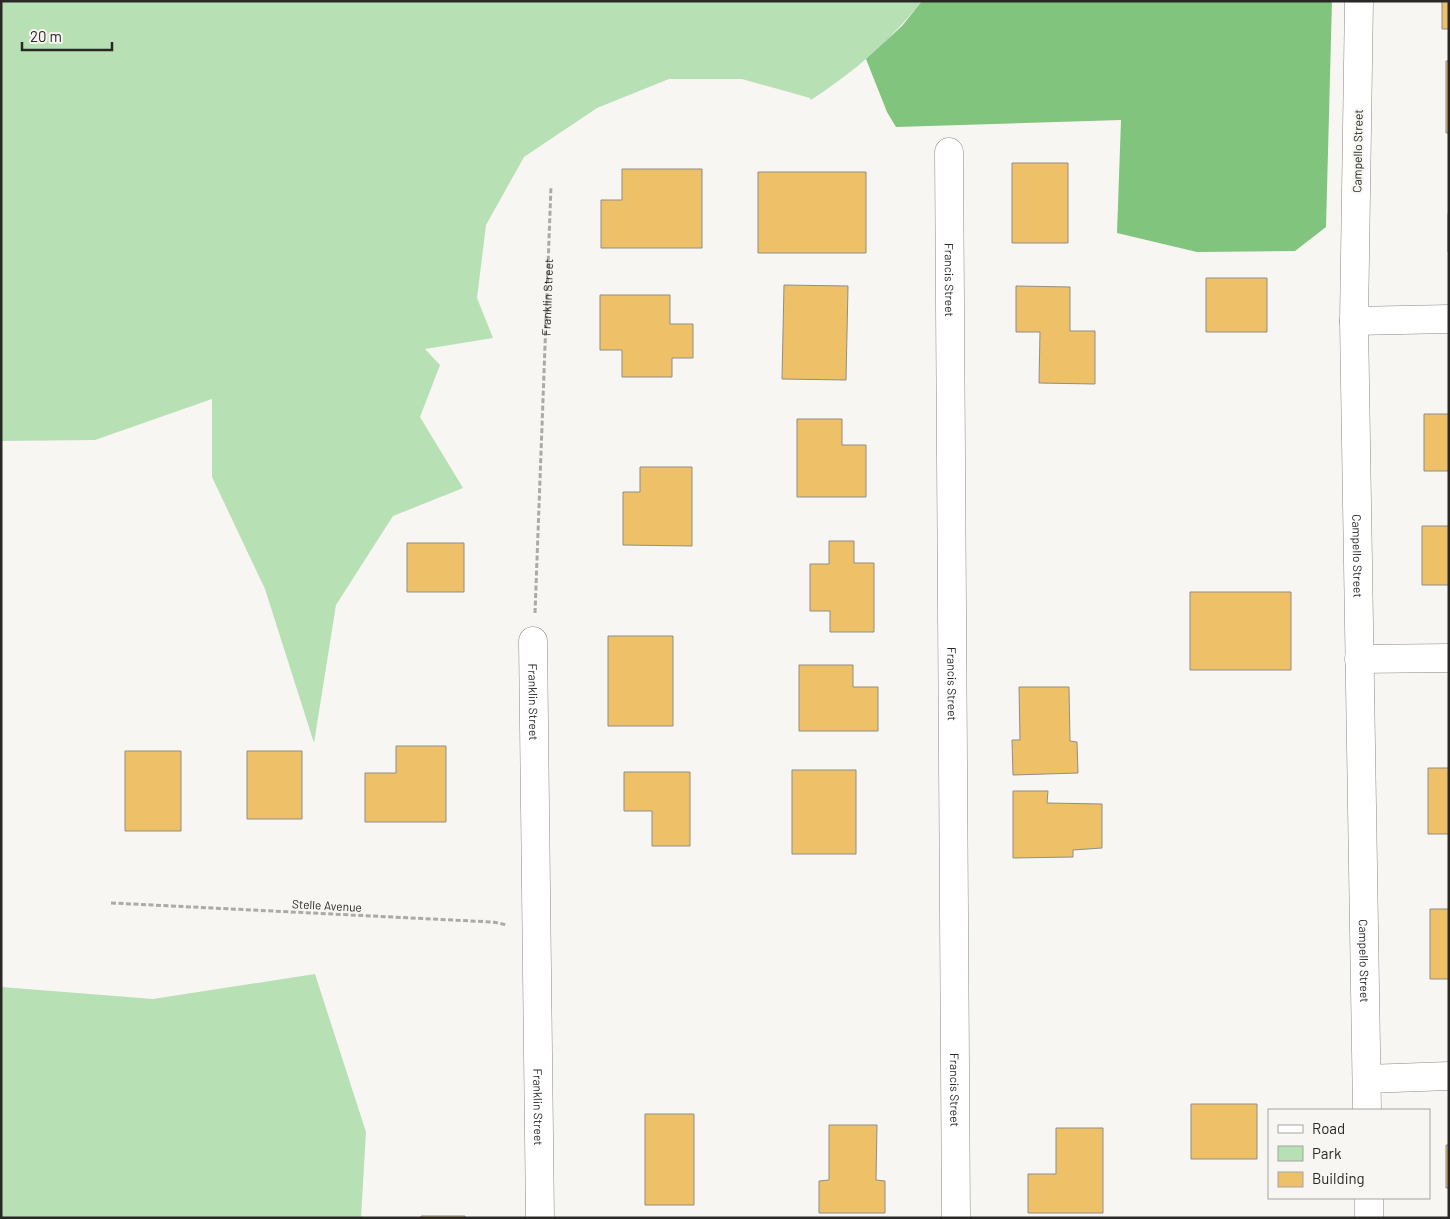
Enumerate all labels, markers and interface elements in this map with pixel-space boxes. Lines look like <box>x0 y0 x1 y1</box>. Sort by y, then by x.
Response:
scale bar <box>22 20 112 52</box>
text: 20 m <box>30 27 62 45</box>
street label: Campello Street <box>1349 109 1365 193</box>
street label: Francis Street <box>943 243 957 317</box>
street label: Franklin Street <box>538 258 555 336</box>
street label: Campello Street <box>1350 514 1366 598</box>
street label: Francis Street <box>945 647 960 721</box>
street label: Franklin Street <box>526 663 541 741</box>
street label: Stelle Avenue <box>292 896 362 914</box>
street label: Campello Street <box>1357 919 1372 1003</box>
street label: Francis Street <box>948 1053 962 1127</box>
street label: Franklin Street <box>531 1068 546 1146</box>
legend <box>1268 1109 1430 1199</box>
text: Road <box>1312 1119 1345 1137</box>
text: Park <box>1312 1144 1342 1162</box>
text: Building <box>1312 1169 1365 1187</box>

